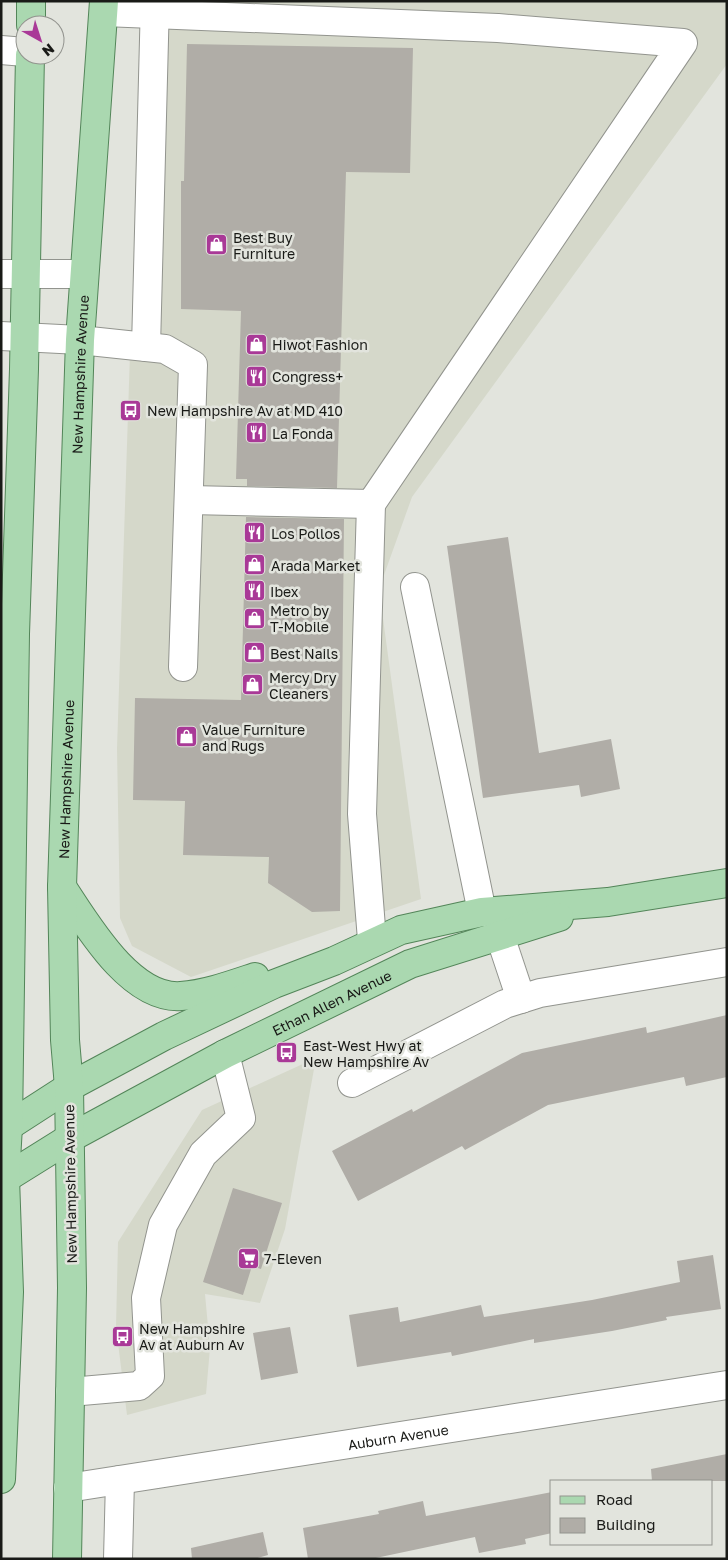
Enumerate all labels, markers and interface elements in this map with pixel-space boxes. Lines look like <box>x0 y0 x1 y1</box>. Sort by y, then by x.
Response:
north arrow <box>15 15 65 65</box>
text: N <box>39 41 58 60</box>
place label: Best Buy Furniture <box>233 229 295 262</box>
shop icon: Best Buy Furniture <box>205 233 229 257</box>
street label: New Hampshire Avenue <box>68 294 92 454</box>
shop icon: Hiwot Fashion <box>244 332 268 356</box>
place label: Hiwot Fashion <box>272 336 368 353</box>
restaurant icon: Congress+ <box>244 364 268 388</box>
place label: Congress+ <box>272 368 343 385</box>
bus stop icon: New Hampshire Av at MD 410 <box>119 398 143 422</box>
place label: New Hampshire Av at MD 410 <box>147 402 343 419</box>
restaurant icon: La Fonda <box>244 421 268 445</box>
place label: La Fonda <box>272 425 333 442</box>
restaurant icon: Los Pollos <box>243 521 267 545</box>
place label: Los Pollos <box>271 525 340 542</box>
shop icon: Arada Market <box>243 553 267 577</box>
place label: Arada Market <box>271 557 360 574</box>
restaurant icon: Ibex <box>242 579 266 603</box>
place label: Ibex <box>270 583 299 600</box>
place label: Metro by T-Mobile <box>270 602 329 635</box>
shop icon: Metro by T-Mobile <box>242 606 266 630</box>
shop icon: Best Nails <box>242 641 266 665</box>
place label: Best Nails <box>270 645 338 662</box>
place label: Mercy Dry Cleaners <box>269 669 337 702</box>
shop icon: Mercy Dry Cleaners <box>241 673 265 697</box>
street label: New Hampshire Avenue <box>54 699 77 859</box>
place label: Value Furniture and Rugs <box>202 721 305 754</box>
shop icon: Value Furniture and Rugs <box>174 725 198 749</box>
street label: Ethan Allen Avenue <box>269 966 394 1038</box>
place label: East-West Hwy at New Hampshire Av <box>303 1037 429 1070</box>
bus stop icon: East-West Hwy at New Hampshire Av <box>275 1041 299 1065</box>
street label: New Hampshire Avenue <box>60 1104 80 1264</box>
supermarket icon: 7-Eleven <box>236 1246 260 1270</box>
place label: 7-Eleven <box>264 1250 322 1267</box>
place label: New Hampshire Av at Auburn Av <box>139 1320 245 1353</box>
bus stop icon: New Hampshire Av at Auburn Av <box>111 1324 135 1348</box>
street label: Auburn Avenue <box>346 1420 450 1453</box>
legend <box>550 1480 713 1545</box>
text: Road <box>596 1490 633 1508</box>
text: Building <box>596 1515 656 1533</box>

